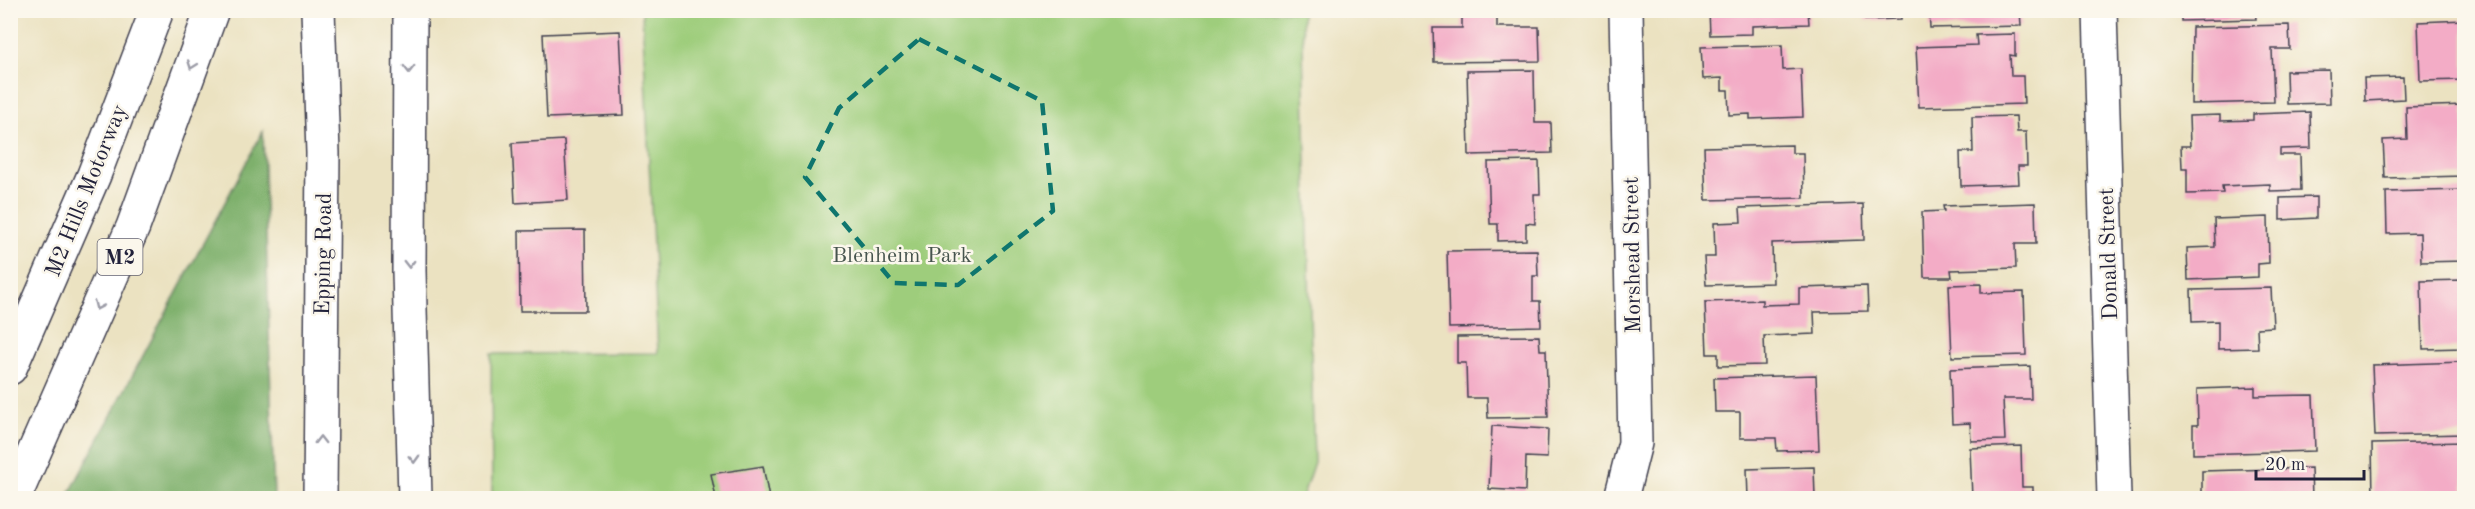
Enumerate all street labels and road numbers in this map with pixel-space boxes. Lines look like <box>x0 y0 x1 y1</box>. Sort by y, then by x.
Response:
street label: M2 Hills Motorway <box>38 100 132 280</box>
street label: Morshead Street <box>1621 176 1645 334</box>
street label: Donald Street <box>2096 187 2122 321</box>
street label: Epping Road <box>312 192 336 316</box>
road number: M2 <box>98 239 142 275</box>

